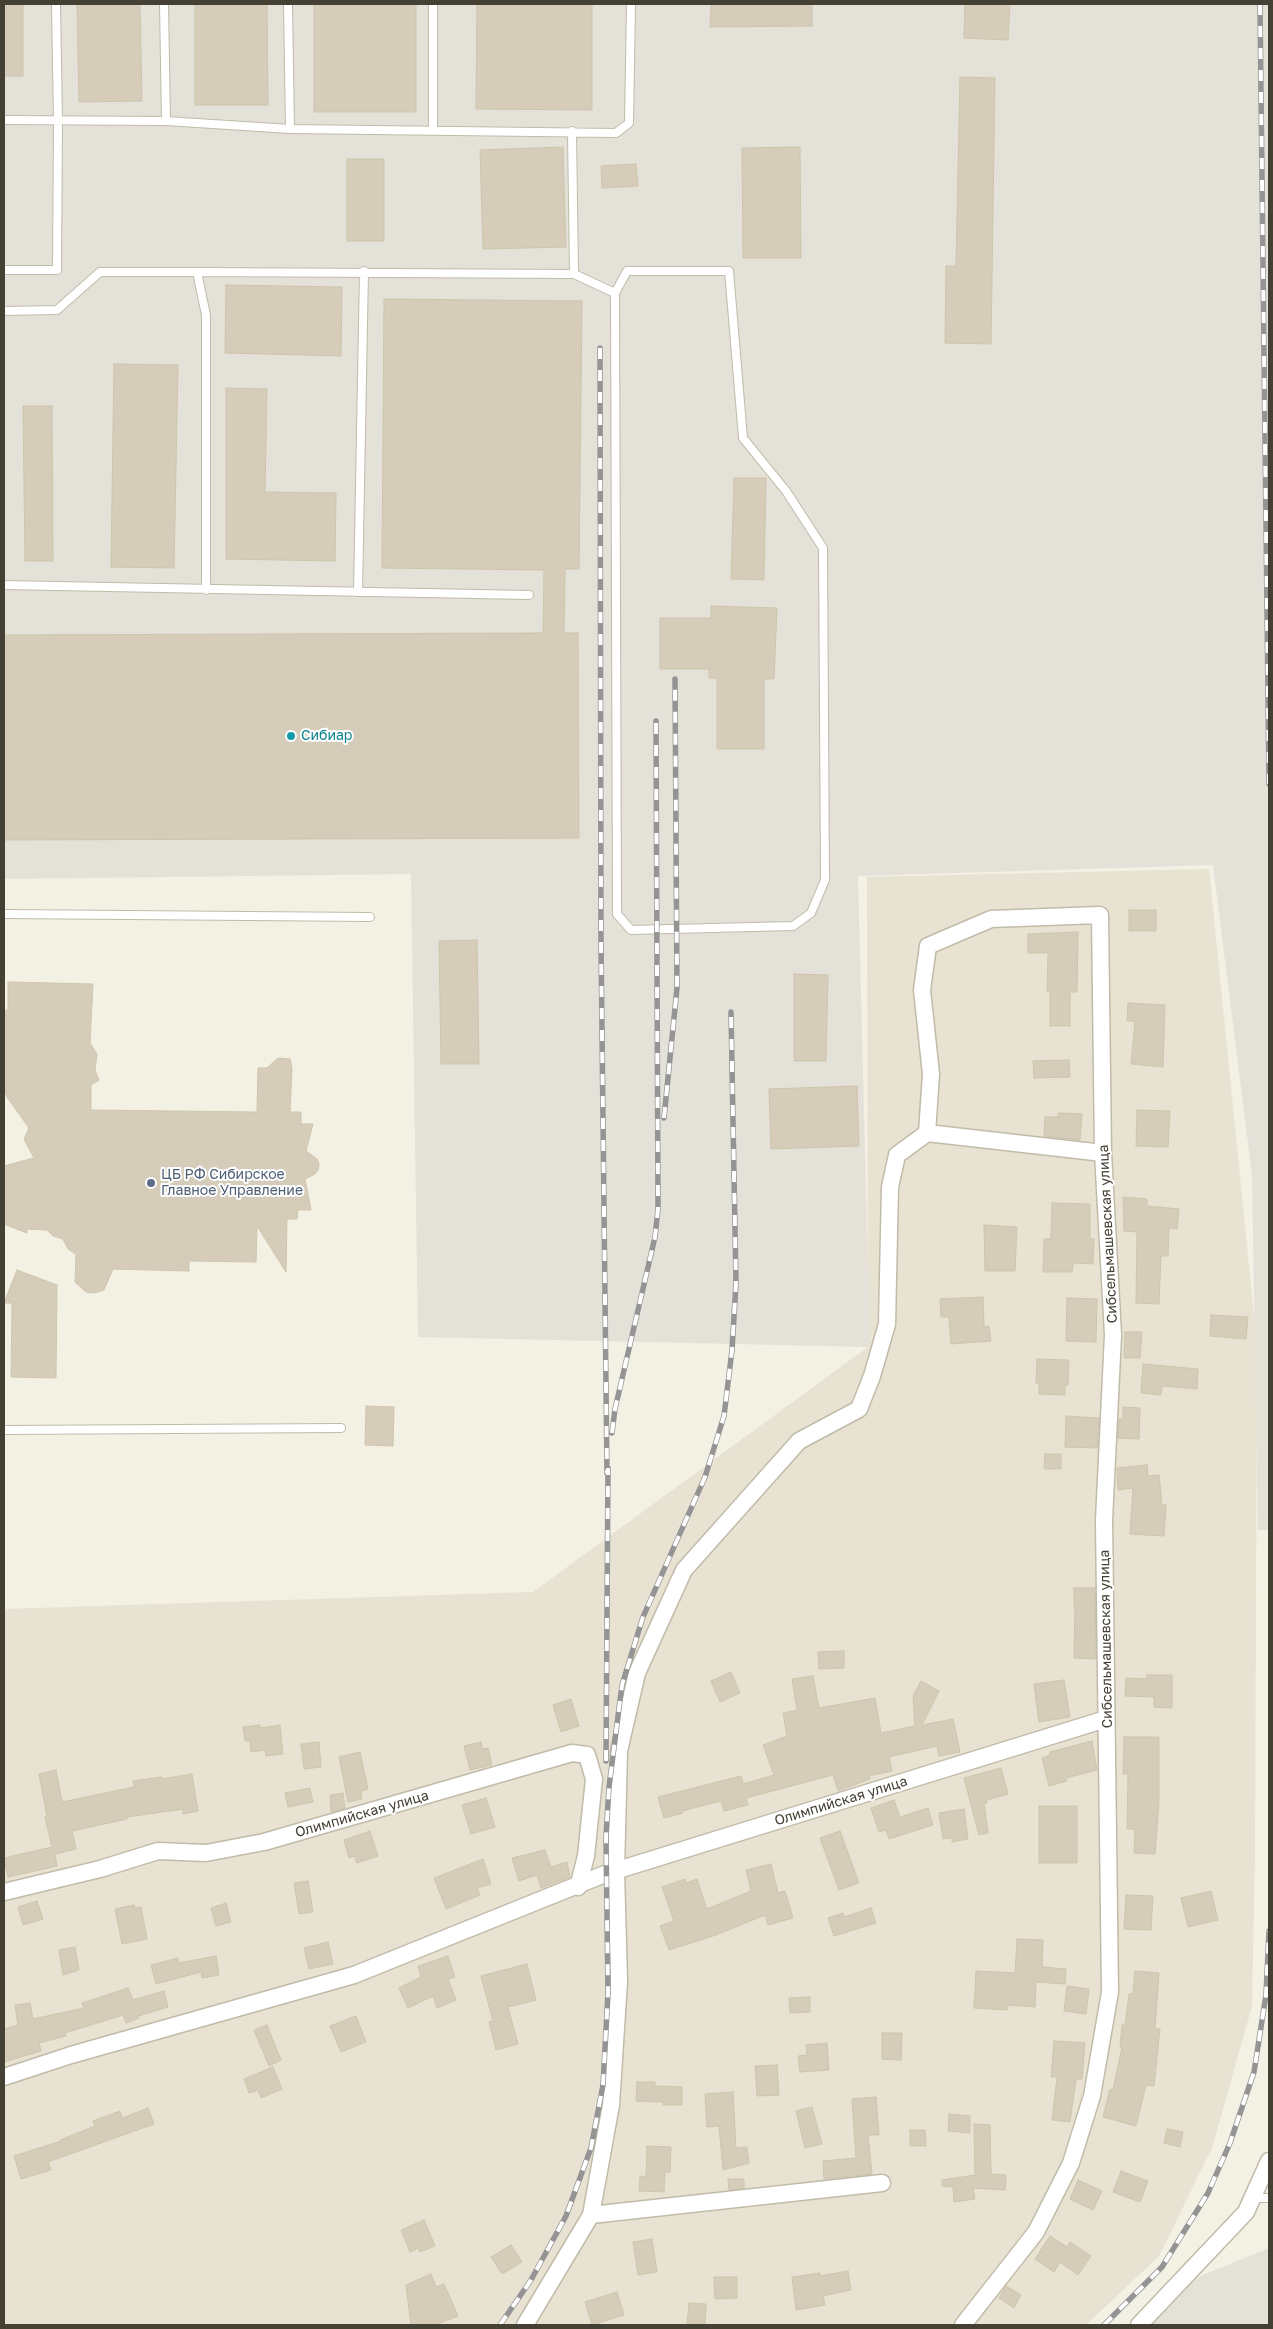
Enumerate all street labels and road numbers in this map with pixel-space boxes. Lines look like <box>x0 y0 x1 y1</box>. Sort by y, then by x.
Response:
street label: Сибсельмашевская улица <box>1095 1144 1121 1324</box>
street label: Сибсельмашевская улица <box>1096 1549 1116 1729</box>
street label: Олимпийская улица <box>772 1773 910 1829</box>
street label: Олимпийская улица <box>293 1787 431 1841</box>

